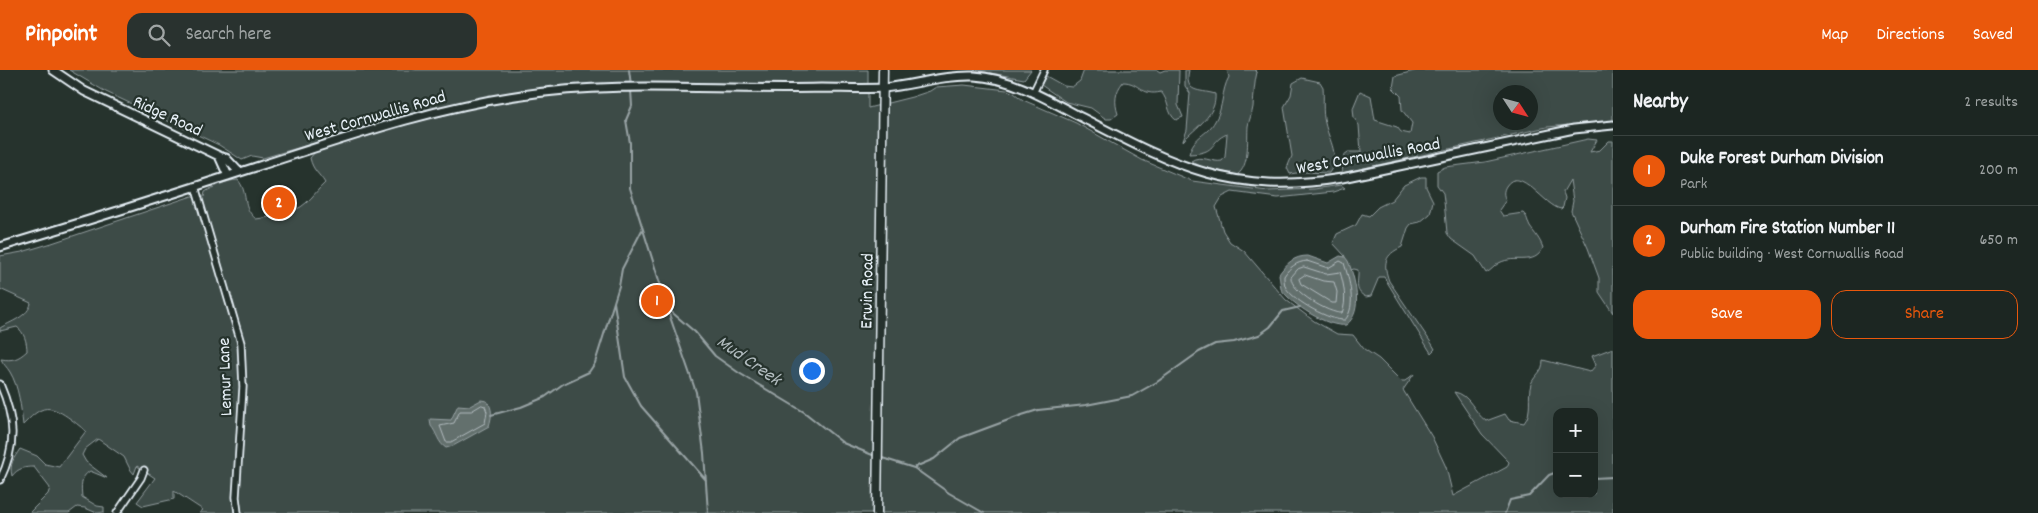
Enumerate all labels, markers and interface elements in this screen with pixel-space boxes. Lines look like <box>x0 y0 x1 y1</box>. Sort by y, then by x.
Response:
search box <box>127 13 477 58</box>
text: Pinpoint <box>25 18 97 52</box>
icon: search <box>145 21 173 49</box>
text: Search here <box>185 22 271 49</box>
text: Map <box>1821 23 1848 48</box>
text: Directions <box>1876 23 1945 48</box>
text: Saved <box>1973 23 2013 48</box>
street label: West Cornwallis Road <box>302 85 449 150</box>
north arrow <box>1493 85 1538 130</box>
text: Nearby <box>1633 88 1688 118</box>
street label: Ridge Road <box>128 90 206 144</box>
text: 2 results <box>1964 91 2018 114</box>
street label: West Cornwallis Road <box>1294 132 1442 182</box>
text: Duke Forest Durham Division <box>1680 146 1884 173</box>
text: 1 <box>1647 159 1651 182</box>
text: 200 m <box>1979 159 2018 182</box>
text: Park <box>1680 173 1707 196</box>
pin: 2 <box>263 184 295 222</box>
text: Durham Fire Station Number 11 <box>1680 216 1895 243</box>
text: 2 <box>1646 229 1653 252</box>
text: 650 m <box>1979 229 2018 252</box>
text: Public building · West Cornwallis Road <box>1680 243 1904 266</box>
street label: Erwin Road <box>855 253 882 329</box>
pin: 1 <box>641 282 673 320</box>
button: Save <box>1633 290 1821 339</box>
button: Share <box>1831 290 2018 339</box>
water label: Mud Creek <box>710 330 788 395</box>
street label: Lemur Lane <box>213 337 240 416</box>
your location <box>799 358 825 384</box>
map controls <box>1553 408 1598 498</box>
button: + <box>1553 408 1598 453</box>
button: − <box>1553 453 1598 498</box>

